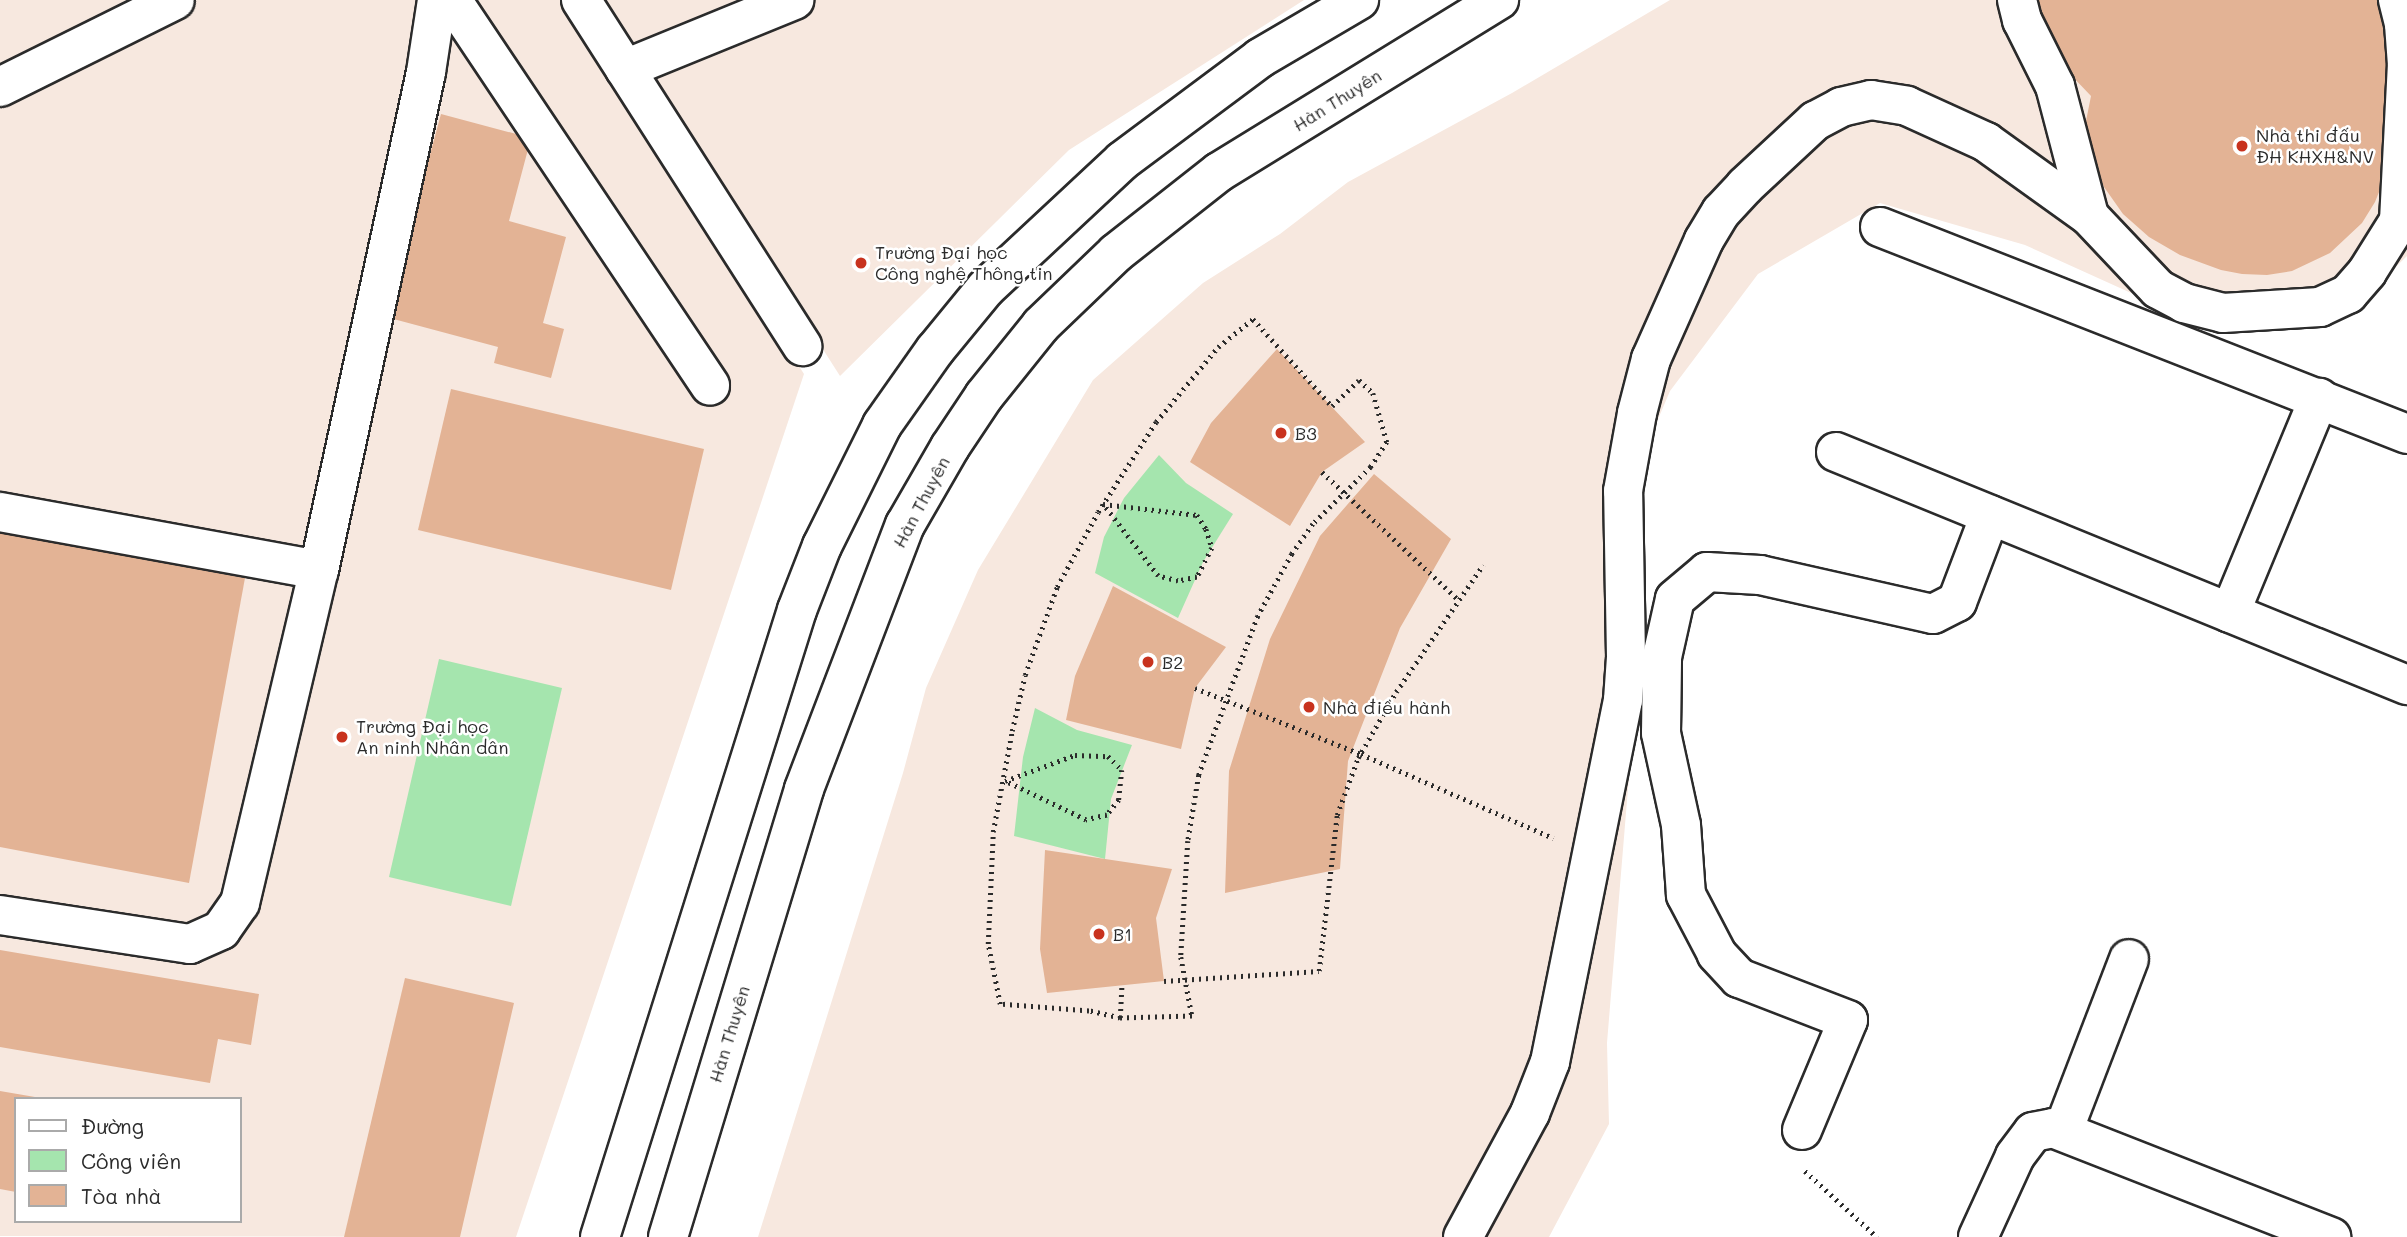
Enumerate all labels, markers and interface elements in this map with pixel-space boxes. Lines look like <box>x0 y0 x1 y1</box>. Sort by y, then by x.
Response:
street label: Hàn Thuyên <box>1289 64 1385 136</box>
place label: Nhà thi đấu ĐH KHXH&NV <box>2256 125 2374 168</box>
marker: Nhà thi đấu ĐH KHXH&NV <box>2234 138 2250 154</box>
place label: Trường Đại học Công nghệ Thông tin <box>875 242 1053 284</box>
marker: Trường Đại học Công nghệ Thông tin <box>853 255 869 271</box>
place label: B3 <box>1295 422 1317 444</box>
marker: B3 <box>1273 425 1289 441</box>
street label: Hàn Thuyên <box>888 453 954 551</box>
place label: B2 <box>1162 651 1183 673</box>
marker: B2 <box>1140 654 1156 670</box>
place label: Nhà điều hành <box>1323 696 1450 718</box>
marker: Nhà điều hành <box>1301 699 1317 715</box>
place label: Trường Đại học An ninh Nhân dân <box>356 716 509 758</box>
marker: Trường Đại học An ninh Nhân dân <box>334 729 350 745</box>
place label: B1 <box>1113 923 1132 945</box>
marker: B1 <box>1091 926 1107 942</box>
street label: Hàn Thuyên <box>704 983 754 1085</box>
legend <box>14 1097 242 1223</box>
text: Đường <box>81 1112 144 1139</box>
text: Công viên <box>81 1147 181 1174</box>
text: Tòa nhà <box>81 1182 162 1209</box>

